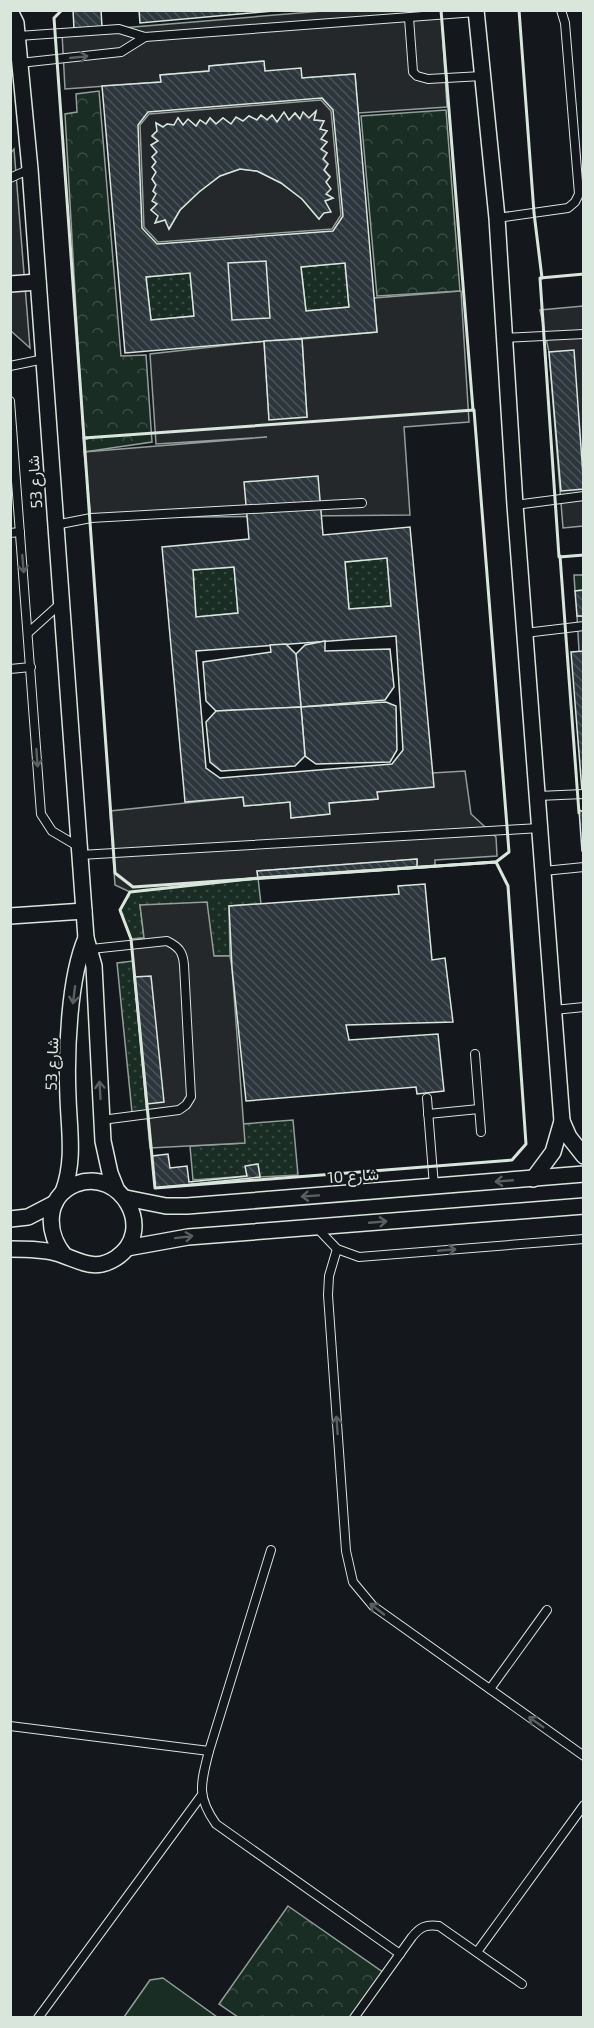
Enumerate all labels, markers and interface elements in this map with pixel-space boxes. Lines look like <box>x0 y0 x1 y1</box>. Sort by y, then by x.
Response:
one-way arrow <box>68 52 88 63</box>
street label: شارع 53 <box>23 455 48 509</box>
one-way arrow <box>18 553 29 573</box>
one-way arrow <box>32 748 43 768</box>
one-way arrow <box>68 984 79 1004</box>
street label: شارع 53 <box>41 1037 64 1091</box>
one-way arrow <box>95 1081 106 1101</box>
street label: شارع 10 <box>327 1164 380 1189</box>
one-way arrow <box>495 1176 515 1187</box>
one-way arrow <box>300 1191 320 1202</box>
one-way arrow <box>368 1216 388 1227</box>
one-way arrow <box>174 1232 194 1243</box>
one-way arrow <box>437 1244 456 1255</box>
one-way arrow <box>331 1415 342 1435</box>
one-way arrow <box>369 1603 385 1615</box>
one-way arrow <box>528 1716 544 1728</box>

